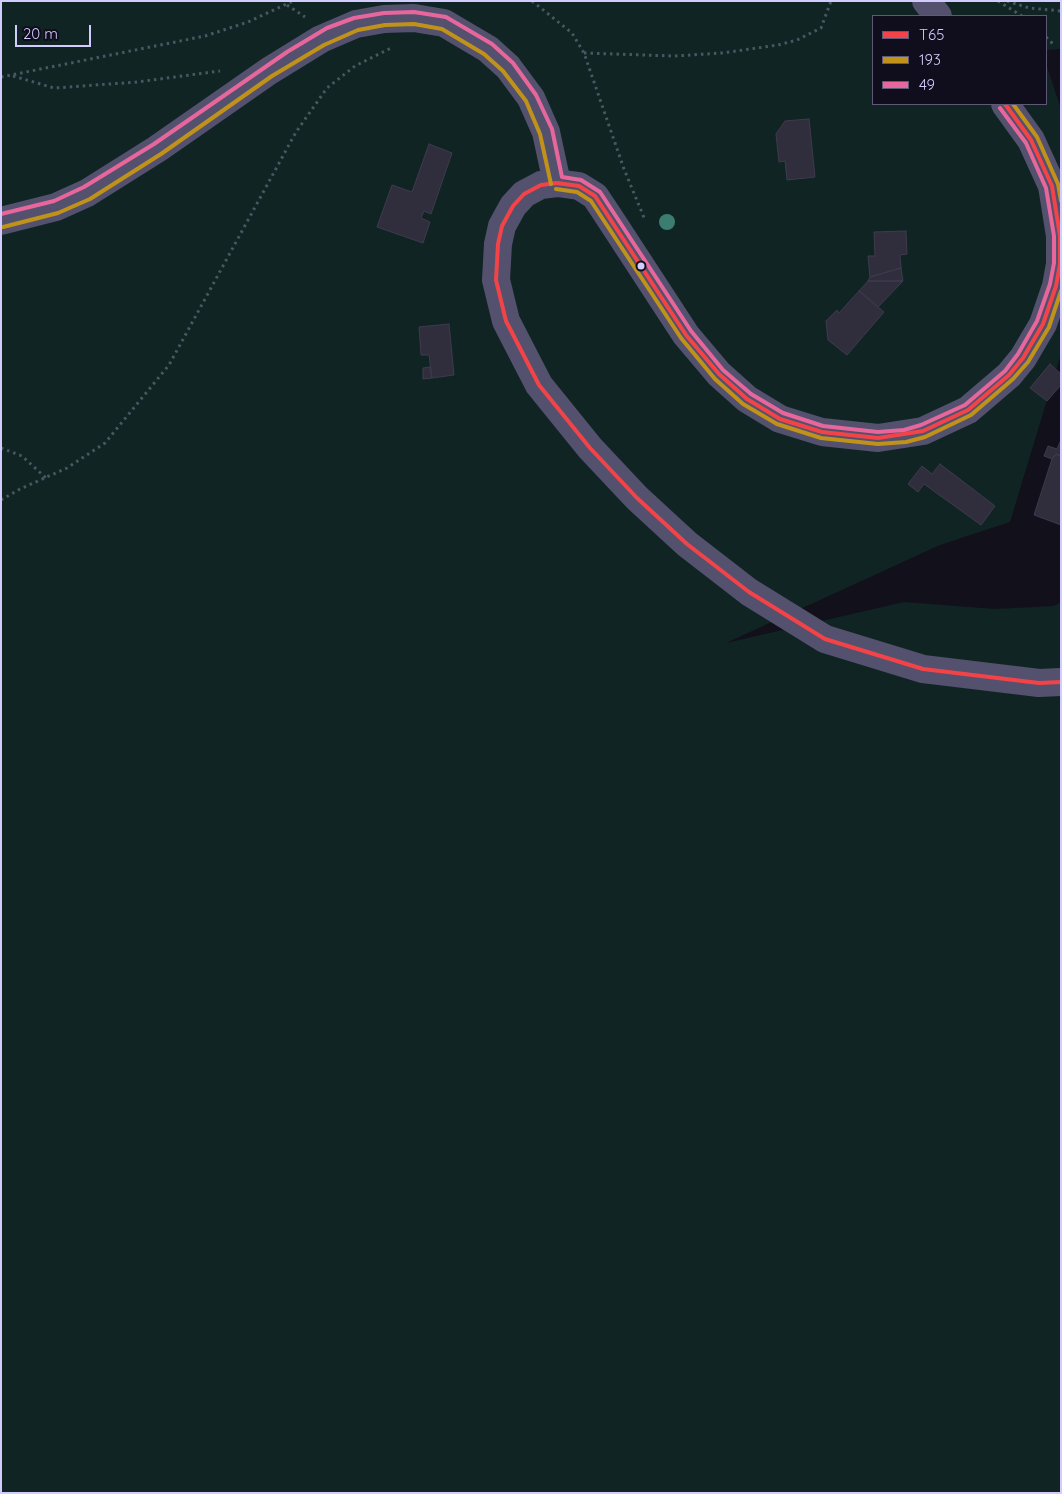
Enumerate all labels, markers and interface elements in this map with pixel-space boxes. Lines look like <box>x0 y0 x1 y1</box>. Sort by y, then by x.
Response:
scale bar <box>18 15 94 47</box>
legend <box>872 15 1047 105</box>
text: 20 m <box>23 24 58 43</box>
text: T65 <box>919 25 944 44</box>
text: 193 <box>919 50 941 69</box>
text: 49 <box>919 75 935 94</box>
unlabelled marker <box>636 261 646 271</box>

